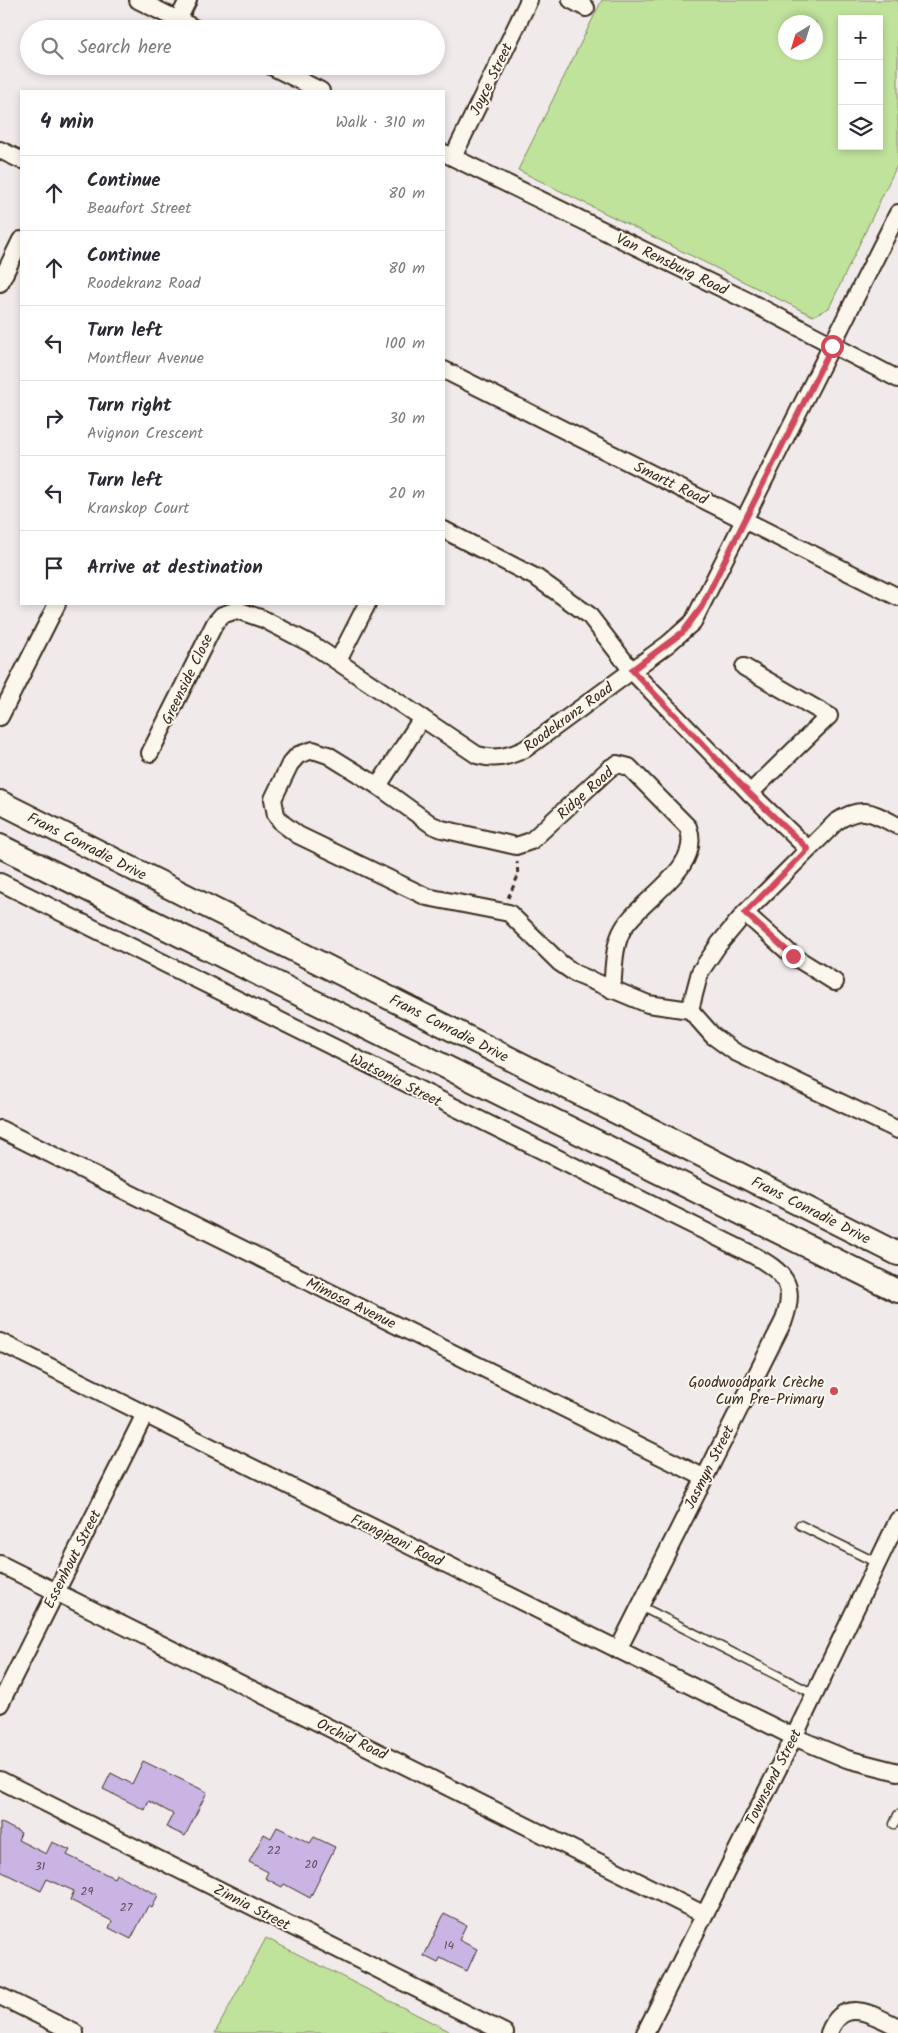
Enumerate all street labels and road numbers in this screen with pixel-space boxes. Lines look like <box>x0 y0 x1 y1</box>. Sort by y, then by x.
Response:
street label: Joyce Street <box>464 39 520 120</box>
street label: Van Rensburg Road <box>611 227 732 303</box>
street label: Smartt Road <box>630 456 712 512</box>
street label: Greenside Close <box>156 630 220 729</box>
street label: Roodekranz Road <box>519 677 619 759</box>
street label: Ridge Road <box>552 761 620 826</box>
street label: Frans Conradie Drive <box>23 806 151 887</box>
street label: Frans Conradie Drive <box>385 988 513 1069</box>
street label: Watsonia Street <box>345 1047 446 1114</box>
street label: Frans Conradie Drive <box>747 1170 875 1251</box>
street label: Mimosa Avenue <box>301 1272 400 1336</box>
street label: Jasmyn Street <box>678 1421 741 1514</box>
street label: Essenhout Street <box>38 1506 108 1613</box>
street label: Frangipani Road <box>346 1508 447 1574</box>
street label: Orchid Road <box>312 1712 391 1768</box>
street label: Townsend Street <box>739 1725 809 1830</box>
street label: Zinnia Street <box>209 1878 294 1938</box>

